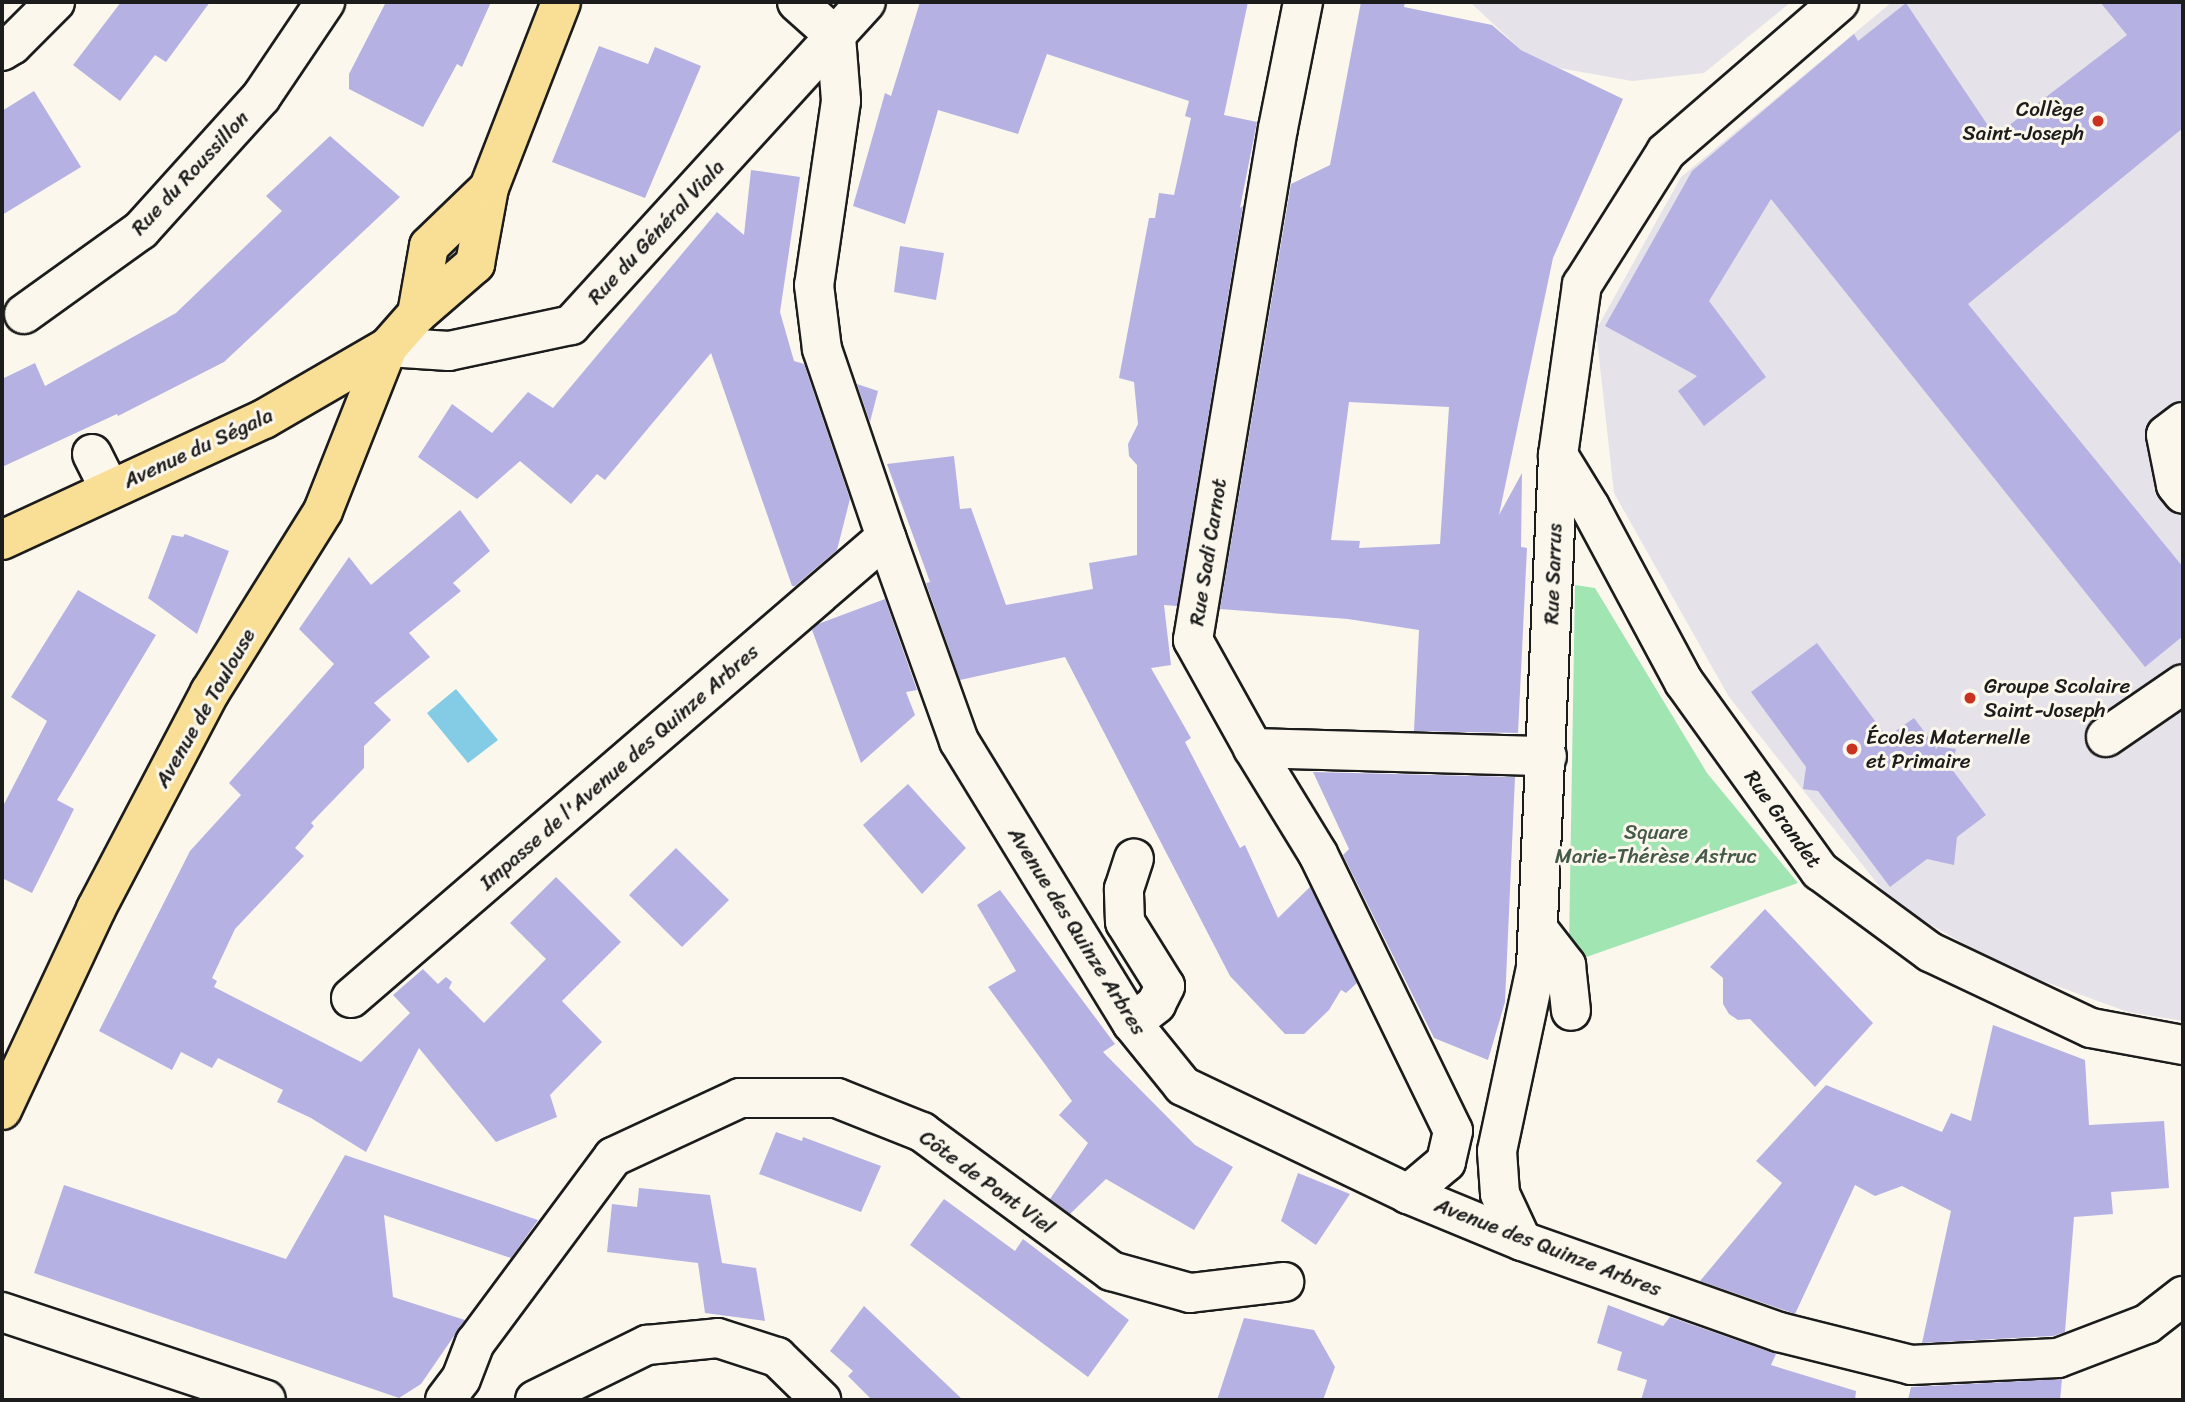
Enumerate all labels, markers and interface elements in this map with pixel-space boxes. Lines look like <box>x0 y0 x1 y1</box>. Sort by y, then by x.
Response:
place label: Collège Saint-Joseph <box>1962 96 2084 146</box>
street label: Rue du Roussillon <box>126 105 254 241</box>
marker: Collège Saint-Joseph <box>2090 113 2106 129</box>
street label: Rue du Général Viala <box>582 154 730 310</box>
street label: Avenue du Ségala <box>119 402 277 494</box>
street label: Rue Sadi Carnot <box>1184 476 1232 628</box>
street label: Rue Sarrus <box>1539 523 1567 625</box>
street label: Avenue de Toulouse <box>149 624 261 792</box>
street label: Impasse de l'Avenue des Quinze Arbres <box>474 639 764 895</box>
place label: Groupe Scolaire Saint-Joseph <box>1984 673 2130 723</box>
marker: Groupe Scolaire Saint-Joseph <box>1962 690 1978 706</box>
place label: Écoles Maternelle et Primaire <box>1866 724 2030 774</box>
marker: Écoles Maternelle et Primaire <box>1844 741 1860 757</box>
street label: Rue Grandet <box>1739 765 1827 873</box>
park label: Square Marie-Thérèse Astruc <box>1554 819 1758 869</box>
street label: Avenue des Quinze Arbres <box>1003 823 1151 1039</box>
street label: Côte de Pont Viel <box>914 1125 1060 1239</box>
street label: Avenue des Quinze Arbres <box>1432 1192 1664 1302</box>

